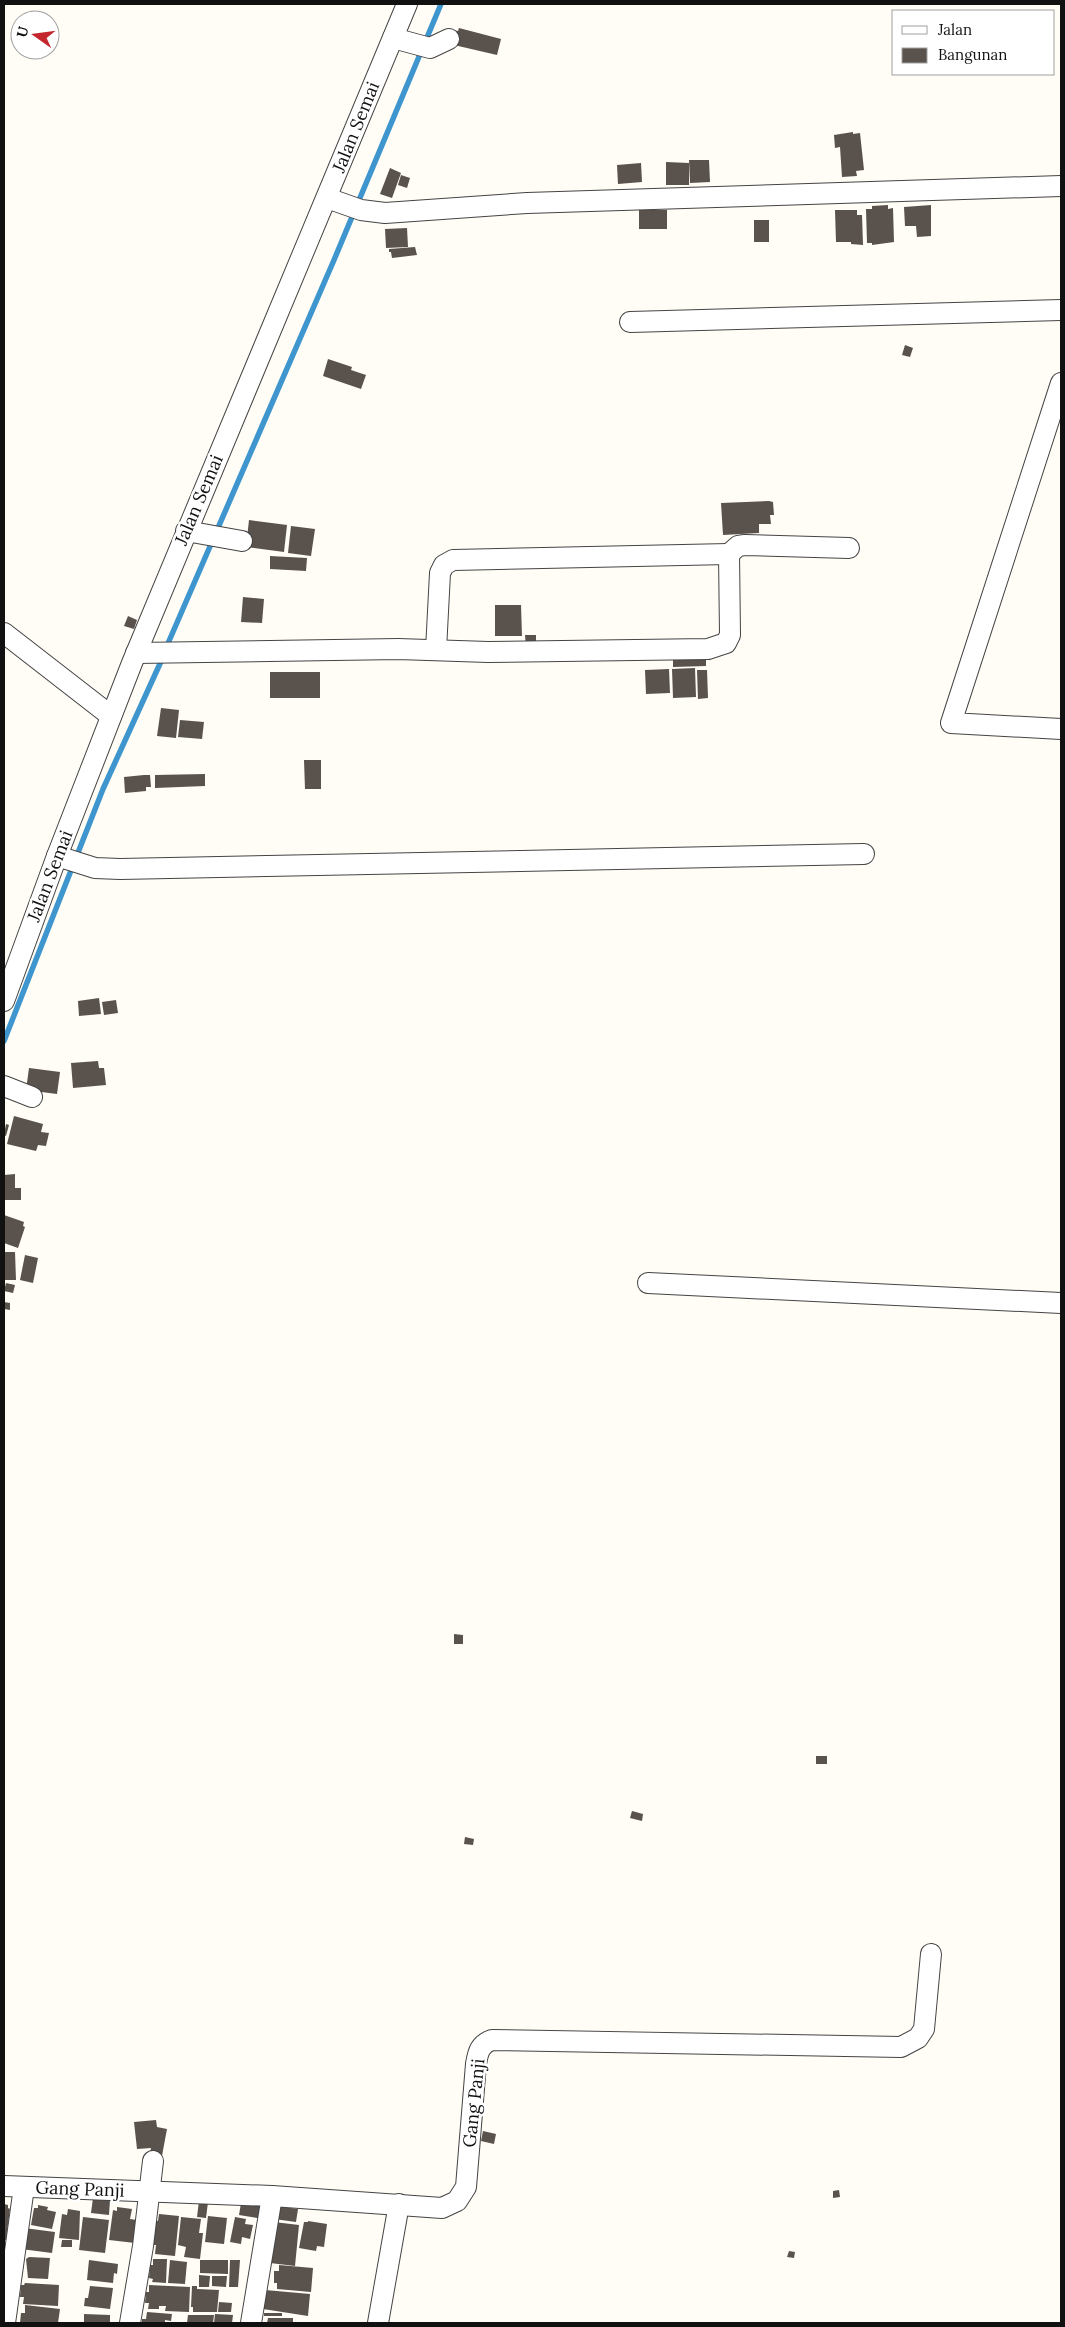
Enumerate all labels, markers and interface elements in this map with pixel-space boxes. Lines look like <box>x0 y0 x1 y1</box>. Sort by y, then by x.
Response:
north arrow <box>10 10 60 60</box>
legend <box>892 10 1055 75</box>
text: Jalan <box>937 20 972 39</box>
text: U <box>12 24 32 39</box>
text: Bangunan <box>938 45 1007 64</box>
street label: Jalan Semai <box>327 78 384 177</box>
street label: Jalan Semai <box>169 451 228 549</box>
street label: Jalan Semai <box>21 827 77 926</box>
street label: Gang Panji <box>457 2057 490 2149</box>
street label: Gang Panji <box>35 2175 125 2202</box>

